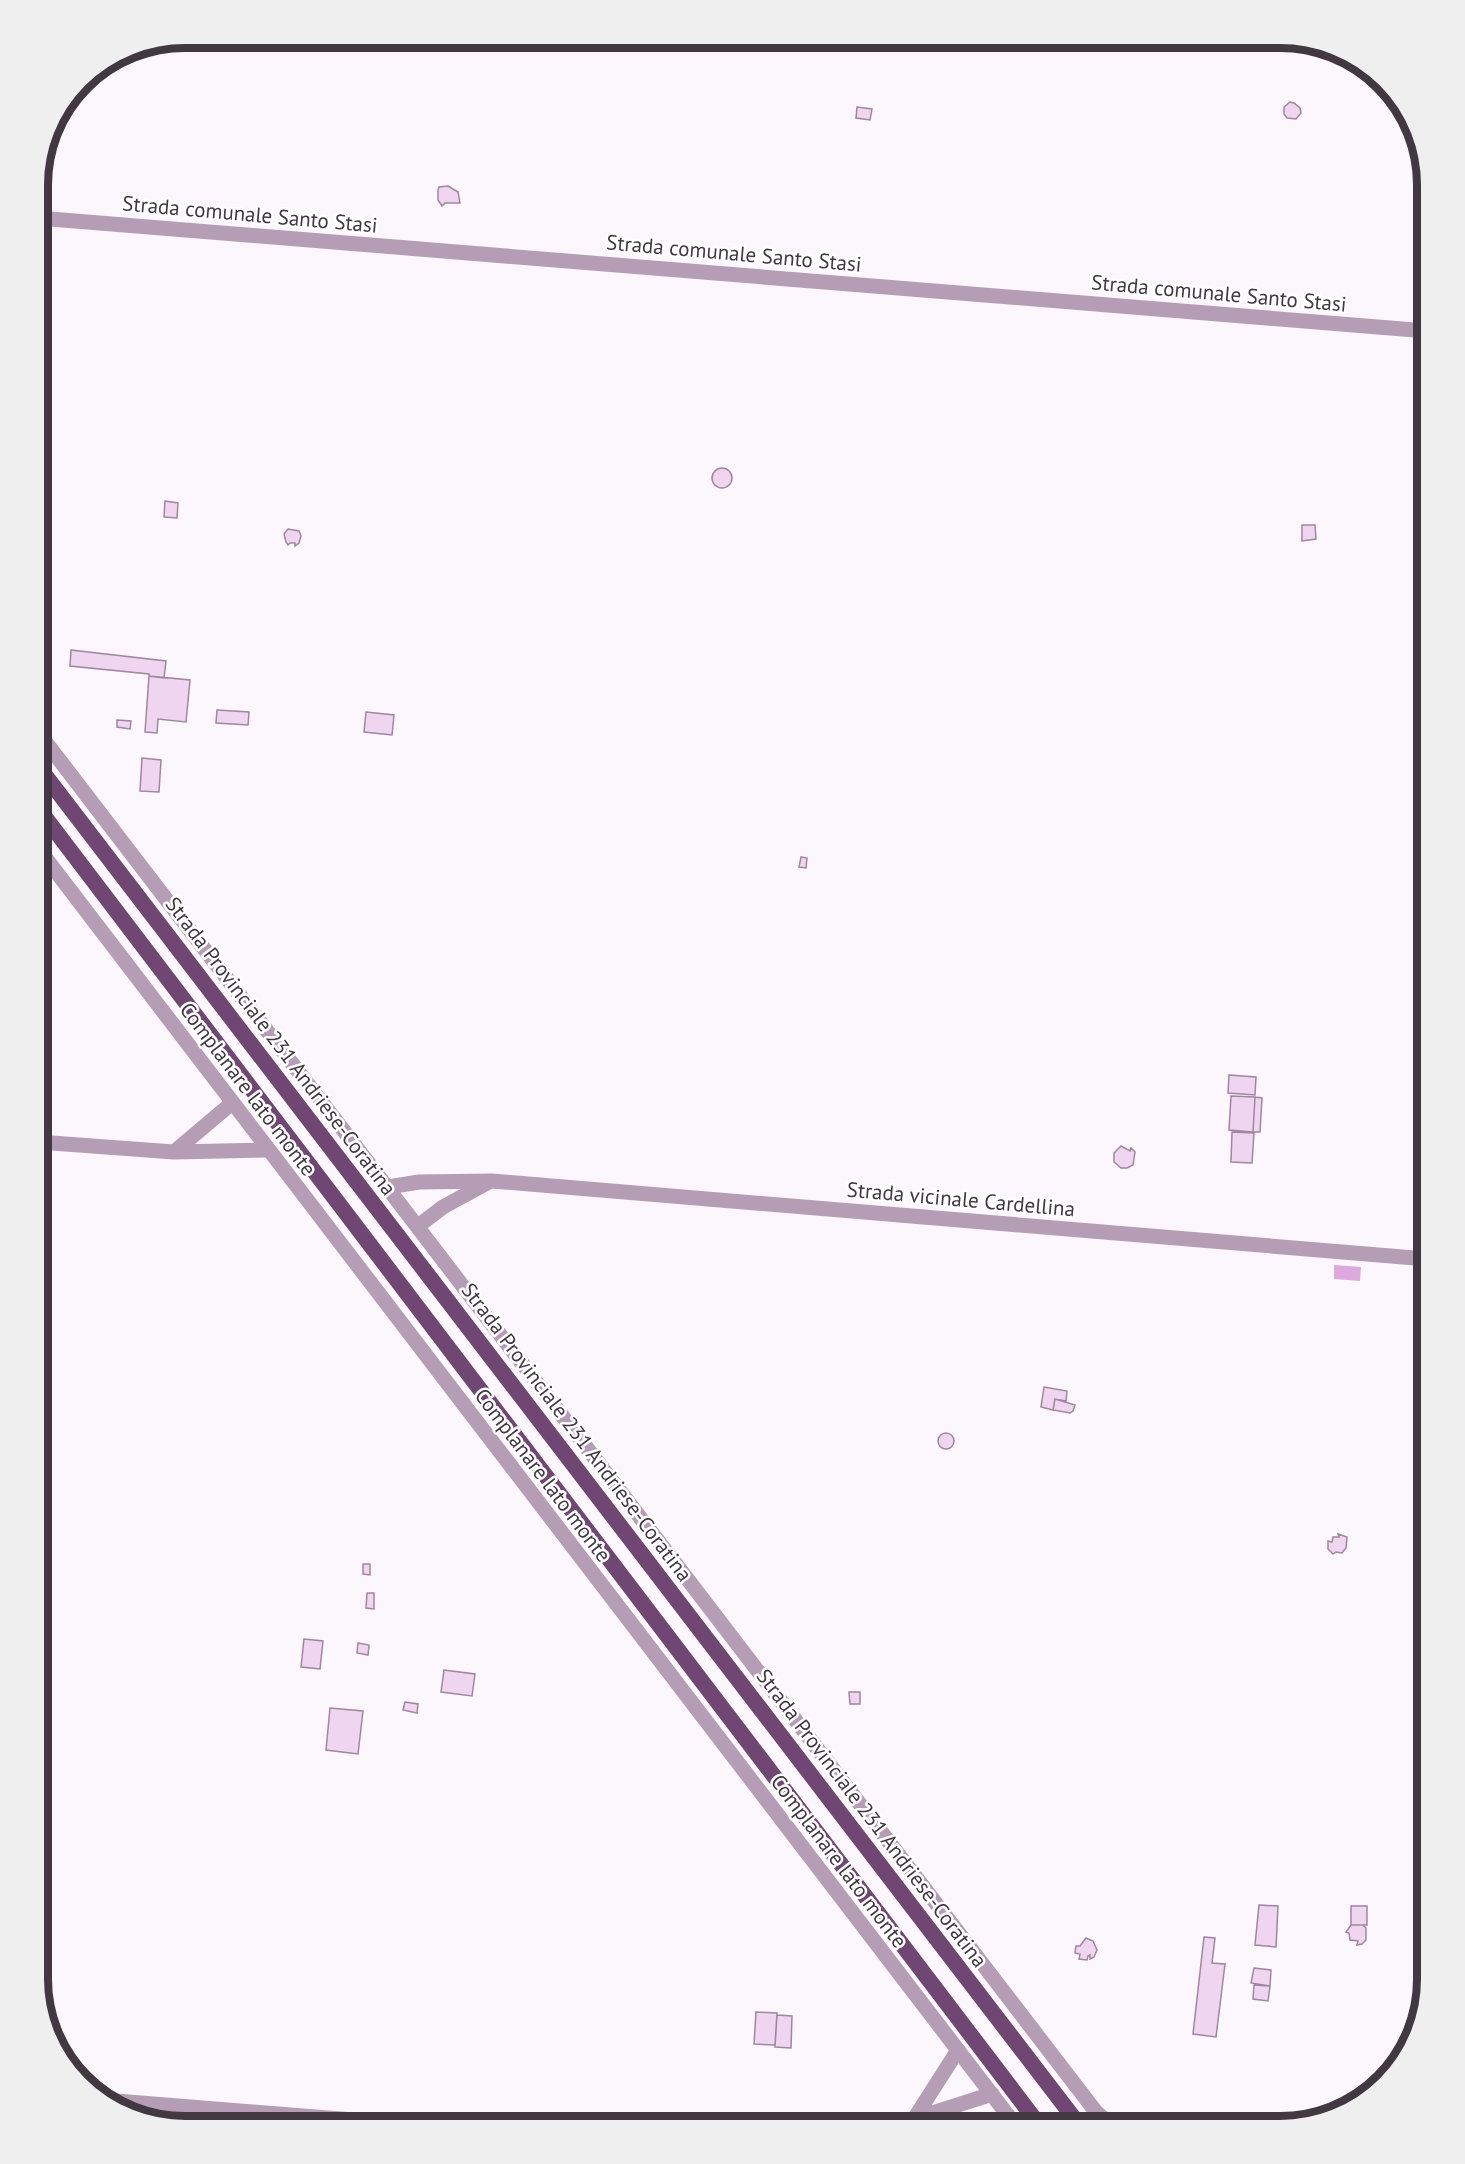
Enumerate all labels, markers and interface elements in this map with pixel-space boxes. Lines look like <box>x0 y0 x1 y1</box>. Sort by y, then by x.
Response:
street label: Strada comunale Santo Stasi <box>121 189 379 239</box>
street label: Strada comunale Santo Stasi <box>605 228 863 278</box>
street label: Strada comunale Santo Stasi <box>1090 268 1348 318</box>
street label: Strada Provinciale 231 Andriese-Coratina <box>160 891 402 1201</box>
street label: Complanare lato monte <box>174 997 322 1181</box>
street label: Strada vicinale Cardellina <box>846 1176 1076 1222</box>
street label: Strada Provinciale 231 Andriese-Coratina <box>456 1277 698 1587</box>
street label: Complanare lato monte <box>469 1383 617 1567</box>
street label: Strada Provinciale 231 Andriese-Coratina <box>751 1663 993 1973</box>
street label: Complanare lato monte <box>765 1769 913 1953</box>

